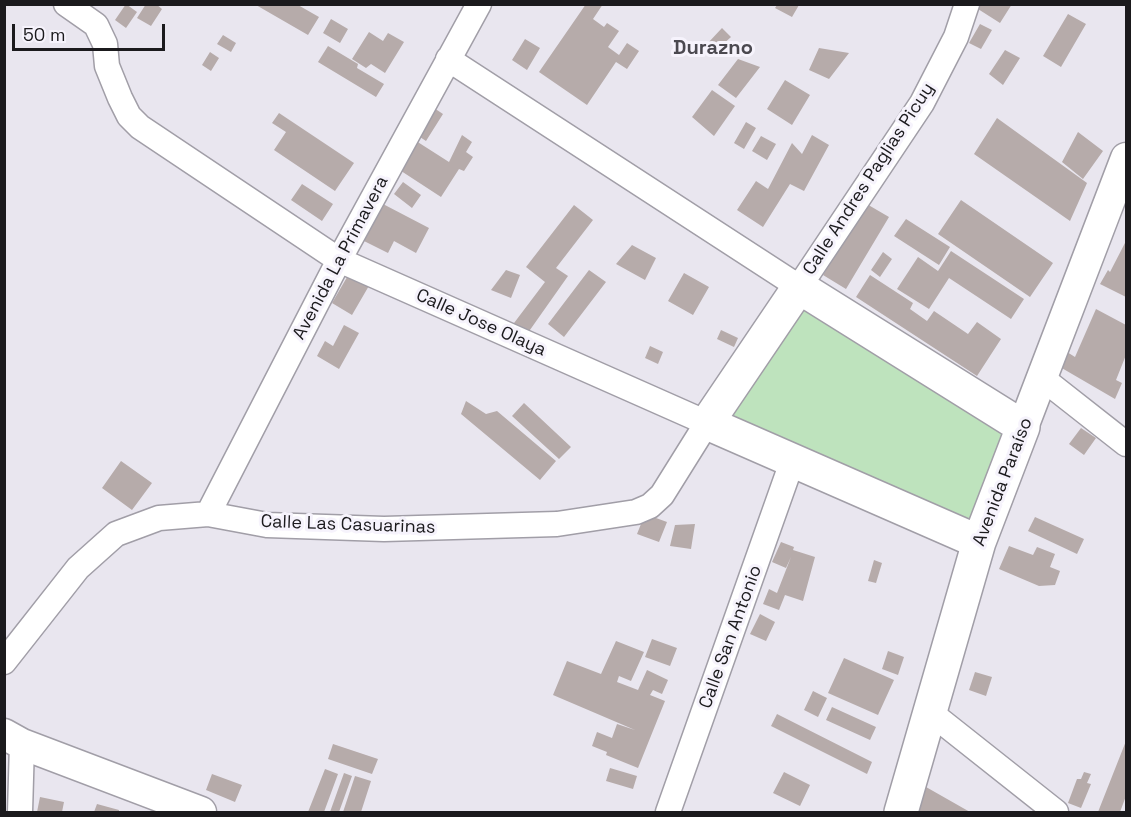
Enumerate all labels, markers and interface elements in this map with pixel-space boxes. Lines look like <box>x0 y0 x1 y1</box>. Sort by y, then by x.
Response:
scale bar <box>15 12 168 50</box>
text: 50 m <box>23 23 65 46</box>
district label: Durazno <box>673 37 753 61</box>
street label: Calle Andres Paglias Picuy <box>799 79 939 279</box>
street label: Avenida La Primavera <box>289 173 393 343</box>
street label: Calle Jose Olaya <box>413 285 549 361</box>
street label: Avenida Paraíso <box>969 415 1037 549</box>
street label: Calle Las Casuarinas <box>260 511 436 539</box>
street label: Calle San Antonio <box>695 562 767 712</box>

